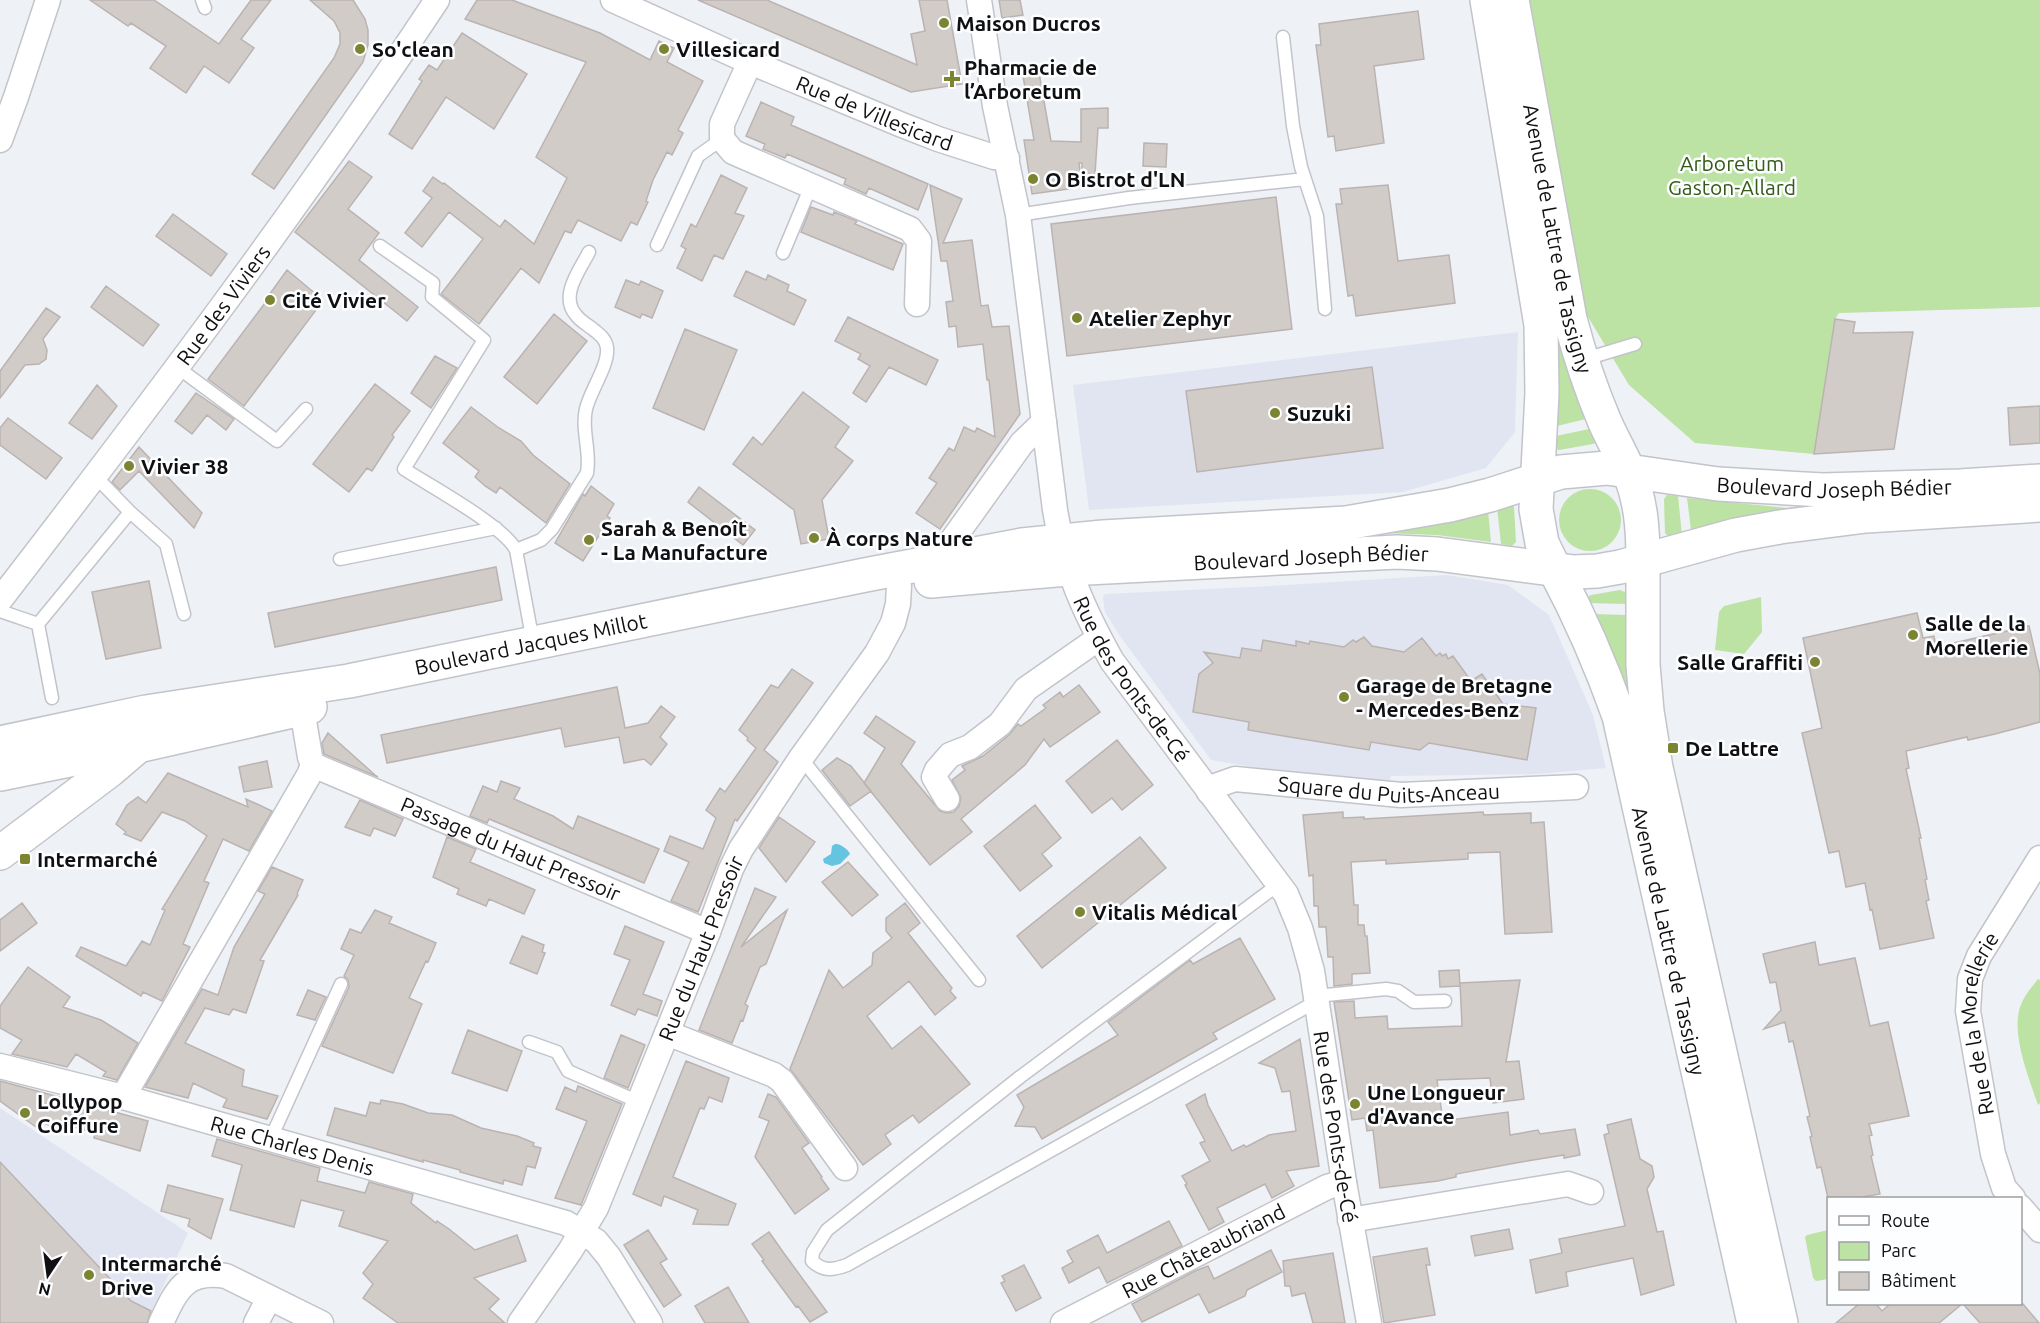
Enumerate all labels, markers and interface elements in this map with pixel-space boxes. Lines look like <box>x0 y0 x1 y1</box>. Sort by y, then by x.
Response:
place label: Maison Ducros <box>956 11 1101 35</box>
marker: Maison Ducros <box>937 16 951 30</box>
place label: So'clean <box>372 37 454 61</box>
place label: Villesicard <box>676 37 780 61</box>
marker: So'clean <box>353 42 367 56</box>
marker: Villesicard <box>657 42 671 56</box>
place label: Pharmacie de l’Arboretum <box>964 55 1097 103</box>
street label: Rue de Villesicard <box>793 71 956 155</box>
marker: Pharmacie de l’Arboretum <box>945 72 959 86</box>
street label: Avenue de Lattre de Tassigny <box>1519 102 1597 376</box>
park label: Arboretum Gaston-Allard <box>1668 151 1796 199</box>
place label: O Bistrot d'LN <box>1045 167 1185 191</box>
marker: O Bistrot d'LN <box>1026 172 1040 186</box>
street label: Rue des Viviers <box>171 240 275 369</box>
place label: Cité Vivier <box>282 288 386 312</box>
marker: Cité Vivier <box>263 293 277 307</box>
place label: Atelier Zephyr <box>1089 306 1232 330</box>
marker: Atelier Zephyr <box>1070 311 1084 325</box>
place label: Suzuki <box>1287 401 1351 425</box>
marker: Suzuki <box>1268 406 1282 420</box>
place label: Vivier 38 <box>141 454 228 478</box>
marker: Vivier 38 <box>122 459 136 473</box>
street label: Boulevard Joseph Bédier <box>1716 472 1952 502</box>
place label: Sarah & Benoît - La Manufacture <box>601 516 768 564</box>
place label: À corps Nature <box>826 526 973 550</box>
marker: À corps Nature <box>807 531 821 545</box>
marker: Sarah & Benoît - La Manufacture <box>582 533 596 547</box>
street label: Boulevard Joseph Bédier <box>1193 540 1429 574</box>
street label: Rue des Ponts-de-Cé <box>1069 593 1195 767</box>
street label: Boulevard Jacques Millot <box>412 608 649 679</box>
place label: Salle de la Morellerie <box>1925 611 2028 659</box>
marker: Salle de la Morellerie <box>1906 628 1920 642</box>
place label: Salle Graffiti <box>1677 650 1803 674</box>
marker: Salle Graffiti <box>1808 655 1822 669</box>
place label: Garage de Bretagne - Mercedes-Benz <box>1356 673 1552 721</box>
marker: Garage de Bretagne - Mercedes-Benz <box>1337 690 1351 704</box>
place label: De Lattre <box>1685 736 1779 760</box>
marker: De Lattre <box>1666 741 1680 755</box>
street label: Square du Puits-Anceau <box>1277 771 1500 807</box>
street label: Passage du Haut Pressoir <box>397 792 624 906</box>
street label: Avenue de Lattre de Tassigny <box>1628 804 1711 1078</box>
place label: Intermarché <box>37 847 158 871</box>
street label: Rue du Haut Pressoir <box>653 851 748 1044</box>
marker: Intermarché <box>18 852 32 866</box>
place label: Vitalis Médical <box>1092 900 1237 924</box>
marker: Vitalis Médical <box>1073 905 1087 919</box>
street label: Rue de la Morellerie <box>1956 927 2003 1117</box>
street label: Rue des Ponts-de-Cé <box>1309 1029 1363 1225</box>
place label: Une Longueur d'Avance <box>1367 1080 1506 1128</box>
place label: Lollypop Coiffure <box>37 1089 123 1137</box>
marker: Une Longueur d'Avance <box>1348 1097 1362 1111</box>
marker: Lollypop Coiffure <box>18 1106 32 1120</box>
street label: Rue Charles Denis <box>208 1111 377 1180</box>
legend <box>1827 1197 2022 1305</box>
street label: Rue Châteaubriand <box>1118 1199 1289 1303</box>
text: Route <box>1881 1210 1930 1230</box>
text: Parc <box>1881 1240 1916 1260</box>
north arrow <box>18 1245 78 1305</box>
place label: Intermarché Drive <box>101 1251 222 1299</box>
marker: Intermarché Drive <box>82 1268 96 1282</box>
text: Bâtiment <box>1881 1270 1956 1290</box>
text: N <box>37 1280 52 1300</box>

